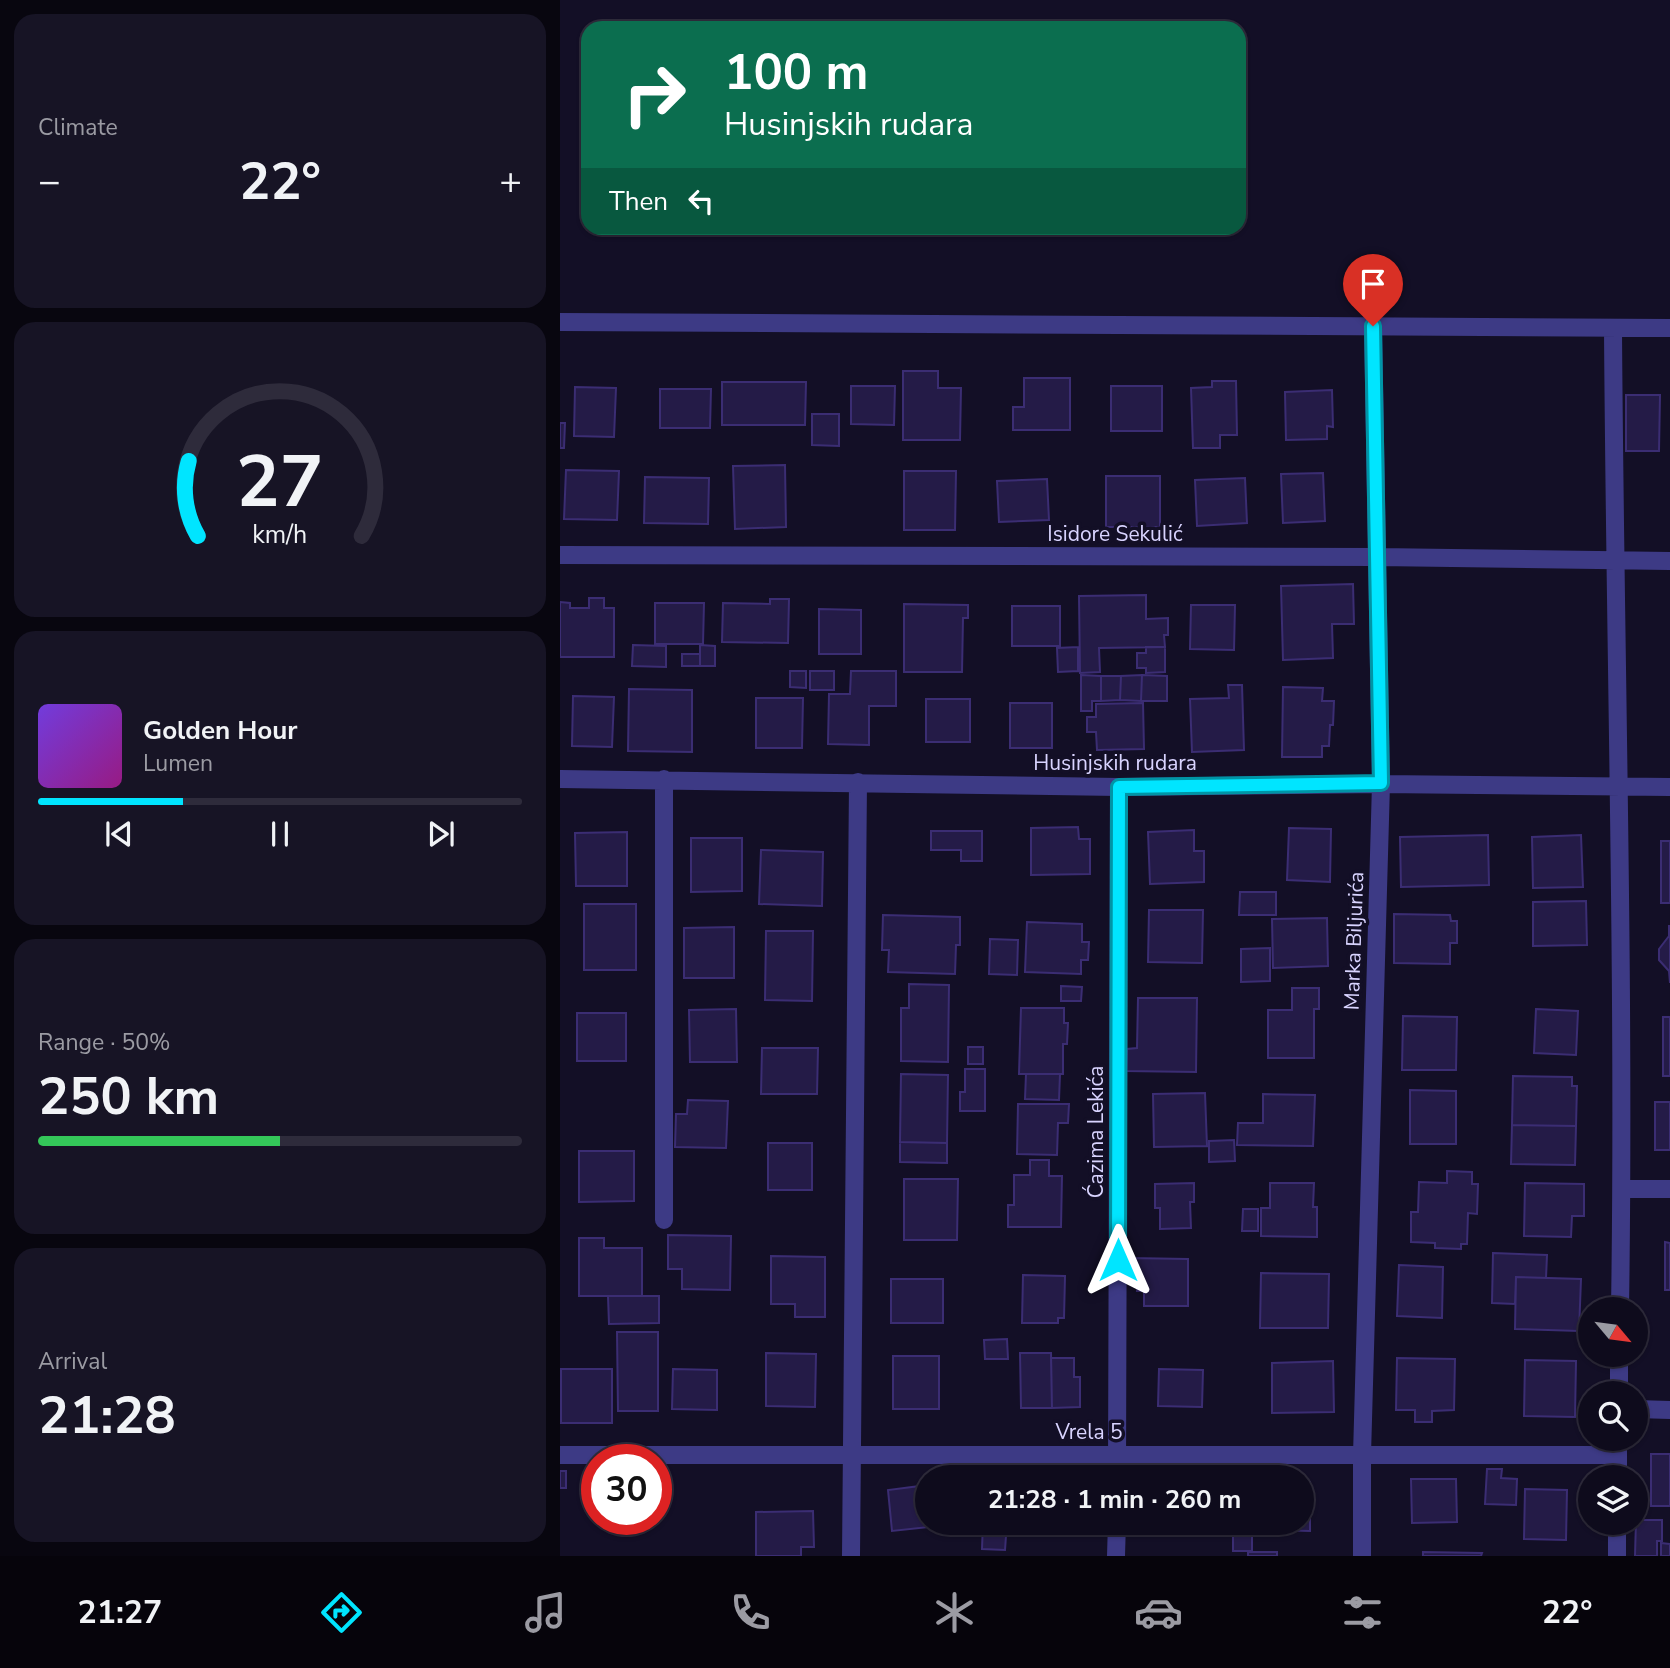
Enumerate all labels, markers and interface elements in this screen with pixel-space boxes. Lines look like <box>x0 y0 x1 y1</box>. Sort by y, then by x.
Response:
text: 100 m <box>724 39 868 106</box>
icon: right <box>609 49 700 140</box>
text: Husinjskih rudara <box>724 103 973 146</box>
text: Climate <box>38 112 118 143</box>
text: 22° <box>239 146 321 217</box>
text: − <box>38 156 61 207</box>
text: + <box>499 156 522 207</box>
icon: left <box>682 182 720 220</box>
text: Then <box>609 184 668 219</box>
pin <box>1343 254 1403 326</box>
icon: arrive <box>1354 265 1392 303</box>
text: 27 <box>236 432 324 532</box>
text: km/h <box>252 517 308 551</box>
street label: Isidore Sekulić <box>1047 520 1183 548</box>
text: Golden Hour <box>143 713 298 748</box>
text: Lumen <box>143 748 213 779</box>
street label: Husinjskih rudara <box>1033 749 1197 777</box>
icon: previous <box>100 815 138 853</box>
icon: pause <box>261 815 299 853</box>
icon: next <box>422 815 460 853</box>
street label: Marka Biljurića <box>1338 871 1370 1011</box>
text: Range · 50% <box>38 1027 170 1058</box>
text: 250 km <box>38 1061 219 1132</box>
street label: Ćazima Lekića <box>1082 1066 1110 1198</box>
position arrow <box>1081 1223 1155 1297</box>
north arrow <box>1578 1297 1648 1367</box>
map controls <box>1578 1297 1648 1535</box>
text: Arrival <box>38 1346 107 1377</box>
text: 21:28 <box>38 1380 176 1451</box>
button: search <box>1578 1381 1648 1451</box>
street label: Vrela 5 <box>1054 1418 1123 1446</box>
speed limit sign: 30 <box>581 1444 672 1535</box>
button: layers <box>1578 1465 1648 1535</box>
text: 21:28 · 1 min · 260 m <box>988 1482 1241 1517</box>
icon: directions <box>317 1588 366 1637</box>
icon: music <box>521 1588 570 1637</box>
icon: phone <box>726 1588 775 1637</box>
icon: climate <box>930 1588 979 1637</box>
icon: car <box>1134 1588 1183 1637</box>
icon: filters <box>1338 1588 1387 1637</box>
text: 21:27 <box>78 1591 162 1634</box>
text: 22° <box>1542 1591 1592 1634</box>

